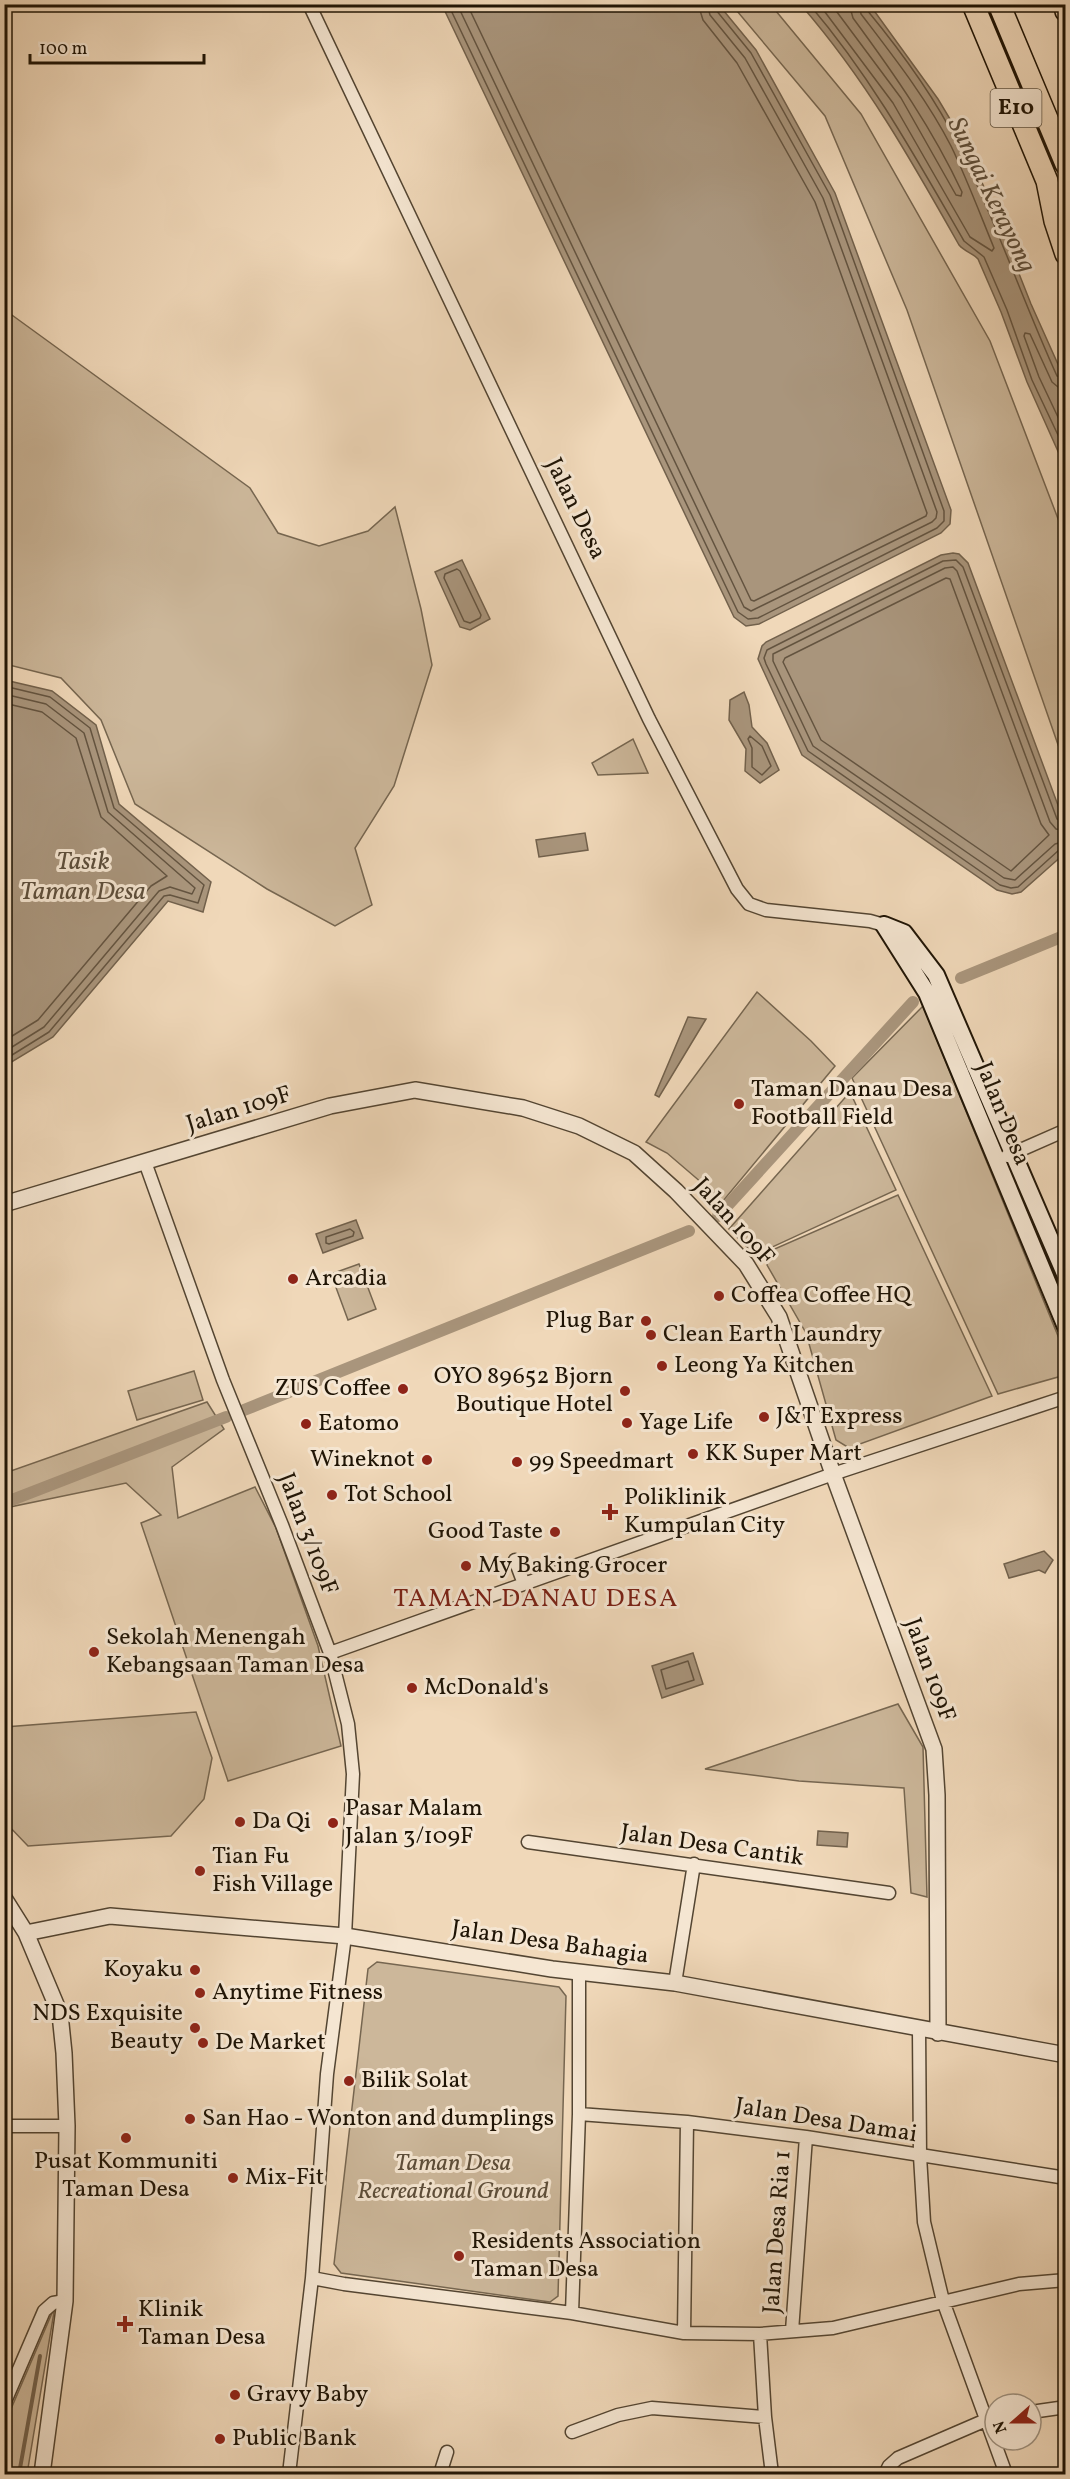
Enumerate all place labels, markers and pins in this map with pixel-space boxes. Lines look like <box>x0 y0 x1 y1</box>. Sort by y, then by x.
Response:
place label: Taman Danau Desa Football Field <box>751 1073 953 1135</box>
marker: Taman Danau Desa Football Field <box>732 1097 746 1111</box>
place label: Arcadia <box>305 1262 387 1296</box>
marker: Arcadia <box>286 1272 300 1286</box>
place label: Coffea Coffee HQ <box>731 1279 913 1313</box>
marker: Coffea Coffee HQ <box>712 1289 726 1303</box>
place label: Plug Bar <box>545 1304 634 1338</box>
marker: Plug Bar <box>639 1314 653 1328</box>
place label: Clean Earth Laundry <box>663 1318 882 1352</box>
marker: Clean Earth Laundry <box>644 1328 658 1342</box>
place label: Leong Ya Kitchen <box>674 1349 854 1383</box>
marker: Leong Ya Kitchen <box>655 1359 669 1373</box>
place label: OYO 89652 Bjorn Boutique Hotel <box>434 1360 613 1422</box>
place label: ZUS Coffee <box>274 1372 391 1406</box>
marker: ZUS Coffee <box>396 1382 410 1396</box>
marker: OYO 89652 Bjorn Boutique Hotel <box>618 1384 632 1398</box>
place label: J&T Express <box>776 1400 902 1434</box>
place label: Yage Life <box>639 1406 733 1440</box>
place label: Eatomo <box>318 1407 399 1441</box>
marker: J&T Express <box>757 1410 771 1424</box>
marker: Yage Life <box>620 1416 634 1430</box>
marker: Eatomo <box>299 1417 313 1431</box>
place label: KK Super Mart <box>705 1437 862 1471</box>
place label: Wineknot <box>310 1443 415 1477</box>
place label: 99 Speedmart <box>529 1445 674 1479</box>
marker: KK Super Mart <box>686 1447 700 1461</box>
marker: Wineknot <box>420 1453 434 1467</box>
marker: 99 Speedmart <box>510 1455 524 1469</box>
place label: Tot School <box>344 1478 453 1512</box>
place label: Poliklinik Kumpulan City <box>624 1481 785 1543</box>
marker: Tot School <box>325 1488 339 1502</box>
marker: Poliklinik Kumpulan City <box>601 1503 619 1521</box>
place label: Good Taste <box>428 1515 543 1549</box>
marker: Good Taste <box>548 1525 562 1539</box>
place label: My Baking Grocer <box>478 1549 667 1583</box>
marker: My Baking Grocer <box>459 1559 473 1573</box>
place label: Sekolah Menengah Kebangsaan Taman Desa <box>106 1621 365 1683</box>
marker: Sekolah Menengah Kebangsaan Taman Desa <box>87 1645 101 1659</box>
place label: McDonald's <box>424 1671 549 1705</box>
marker: McDonald's <box>405 1681 419 1695</box>
place label: Pasar Malam Jalan 3/109F <box>345 1792 483 1854</box>
place label: Da Qi <box>252 1805 311 1839</box>
marker: Da Qi <box>233 1815 247 1829</box>
marker: Pasar Malam Jalan 3/109F <box>326 1816 340 1830</box>
place label: Tian Fu Fish Village <box>212 1840 333 1902</box>
marker: Tian Fu Fish Village <box>193 1864 207 1878</box>
place label: Koyaku <box>104 1953 183 1987</box>
marker: Koyaku <box>188 1963 202 1977</box>
place label: Anytime Fitness <box>212 1976 383 2010</box>
marker: Anytime Fitness <box>193 1986 207 2000</box>
place label: NDS Exquisite Beauty <box>32 1997 183 2059</box>
marker: NDS Exquisite Beauty <box>188 2021 202 2035</box>
place label: De Market <box>215 2026 326 2060</box>
marker: De Market <box>196 2036 210 2050</box>
place label: Bilik Solat <box>361 2064 468 2098</box>
marker: Bilik Solat <box>342 2074 356 2088</box>
place label: San Hao - Wonton and dumplings <box>202 2102 554 2136</box>
marker: San Hao - Wonton and dumplings <box>183 2112 197 2126</box>
marker: Pusat Kommuniti Taman Desa <box>119 2131 133 2145</box>
place label: Pusat Kommuniti Taman Desa <box>34 2145 218 2207</box>
place label: Mix-Fit <box>245 2161 324 2195</box>
marker: Mix-Fit <box>226 2171 240 2185</box>
place label: Residents Association Taman Desa <box>471 2225 701 2287</box>
marker: Residents Association Taman Desa <box>452 2249 466 2263</box>
place label: Klinik Taman Desa <box>138 2293 266 2355</box>
marker: Klinik Taman Desa <box>116 2315 134 2333</box>
place label: Gravy Baby <box>247 2378 368 2412</box>
marker: Gravy Baby <box>228 2388 242 2402</box>
place label: Public Bank <box>232 2422 357 2456</box>
marker: Public Bank <box>213 2432 227 2446</box>

